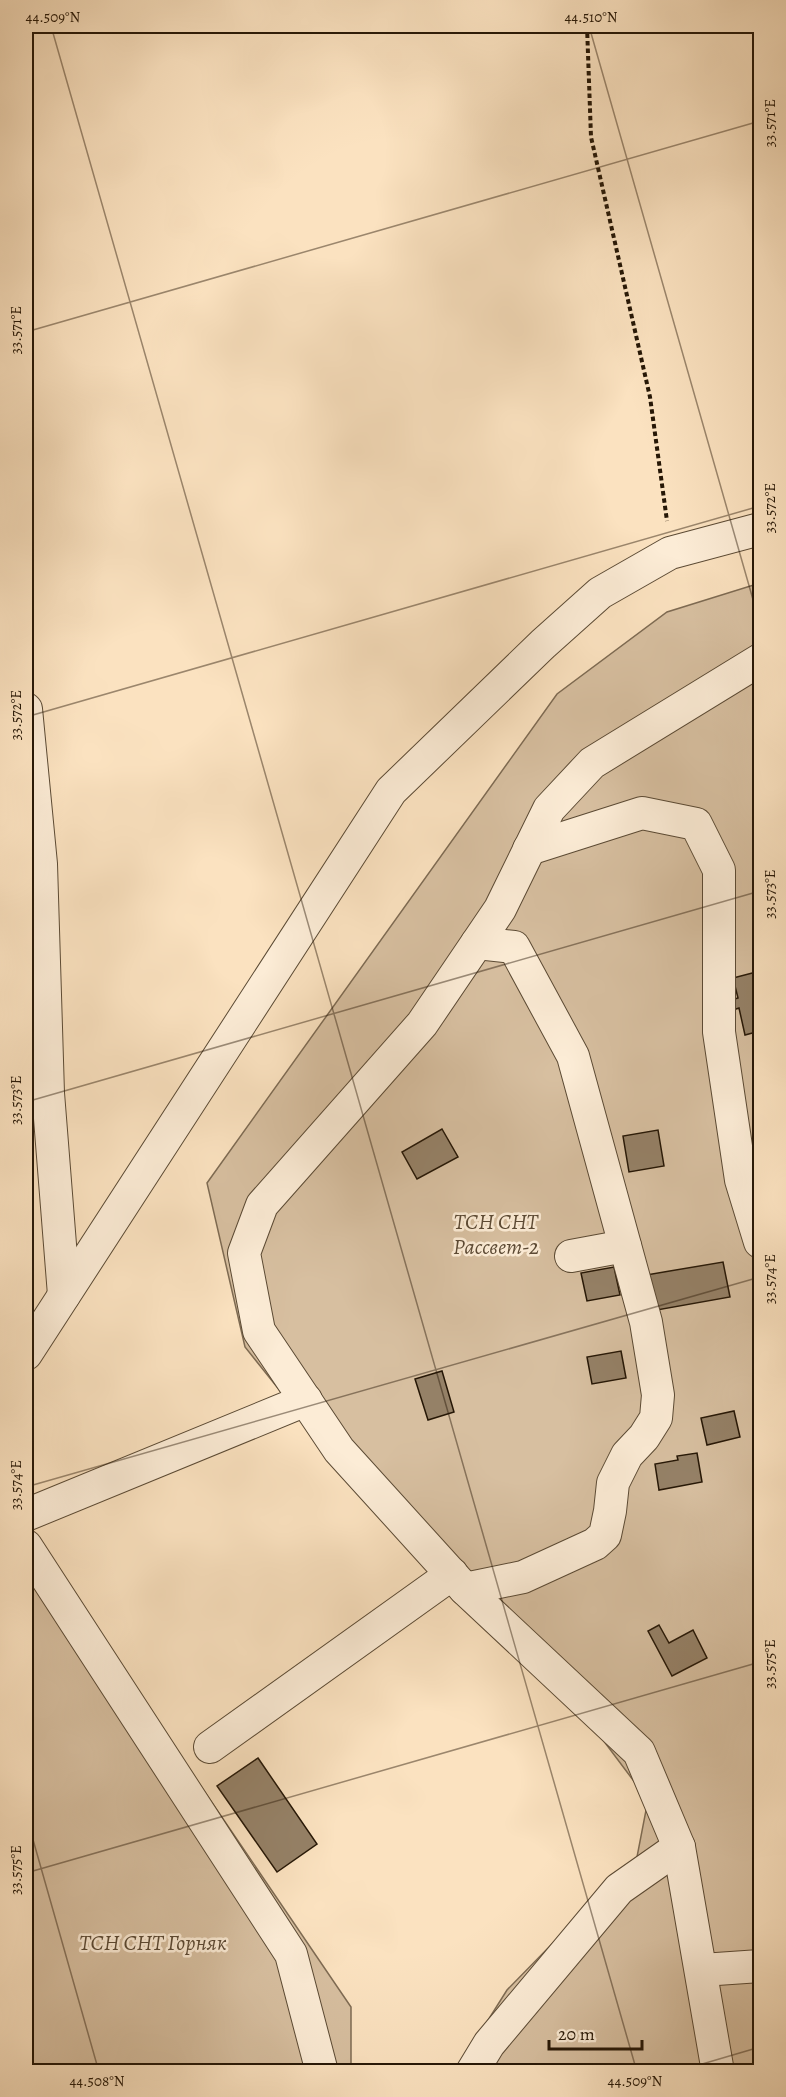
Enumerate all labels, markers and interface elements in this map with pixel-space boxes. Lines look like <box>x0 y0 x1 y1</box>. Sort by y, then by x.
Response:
text: 44.509°N <box>26 7 81 27</box>
text: 44.510°N <box>564 7 618 27</box>
text: 33.571°E <box>760 99 780 147</box>
text: 33.571°E <box>6 306 26 354</box>
text: 33.572°E <box>760 483 780 533</box>
text: 33.572°E <box>6 690 26 740</box>
text: 33.573°E <box>760 869 780 919</box>
text: 33.573°E <box>6 1075 26 1125</box>
park label: ТСН СНТ Рассвет-2 <box>453 1207 540 1262</box>
text: 33.574°E <box>760 1254 780 1304</box>
text: 33.574°E <box>6 1460 26 1510</box>
text: 33.575°E <box>760 1639 780 1689</box>
text: 33.575°E <box>6 1845 26 1895</box>
park label: ТСН СНТ Горняк <box>79 1928 227 1958</box>
scale bar <box>549 2013 642 2051</box>
text: 20 m <box>558 2022 595 2046</box>
text: 44.508°N <box>69 2071 125 2091</box>
text: 44.509°N <box>608 2071 663 2091</box>

